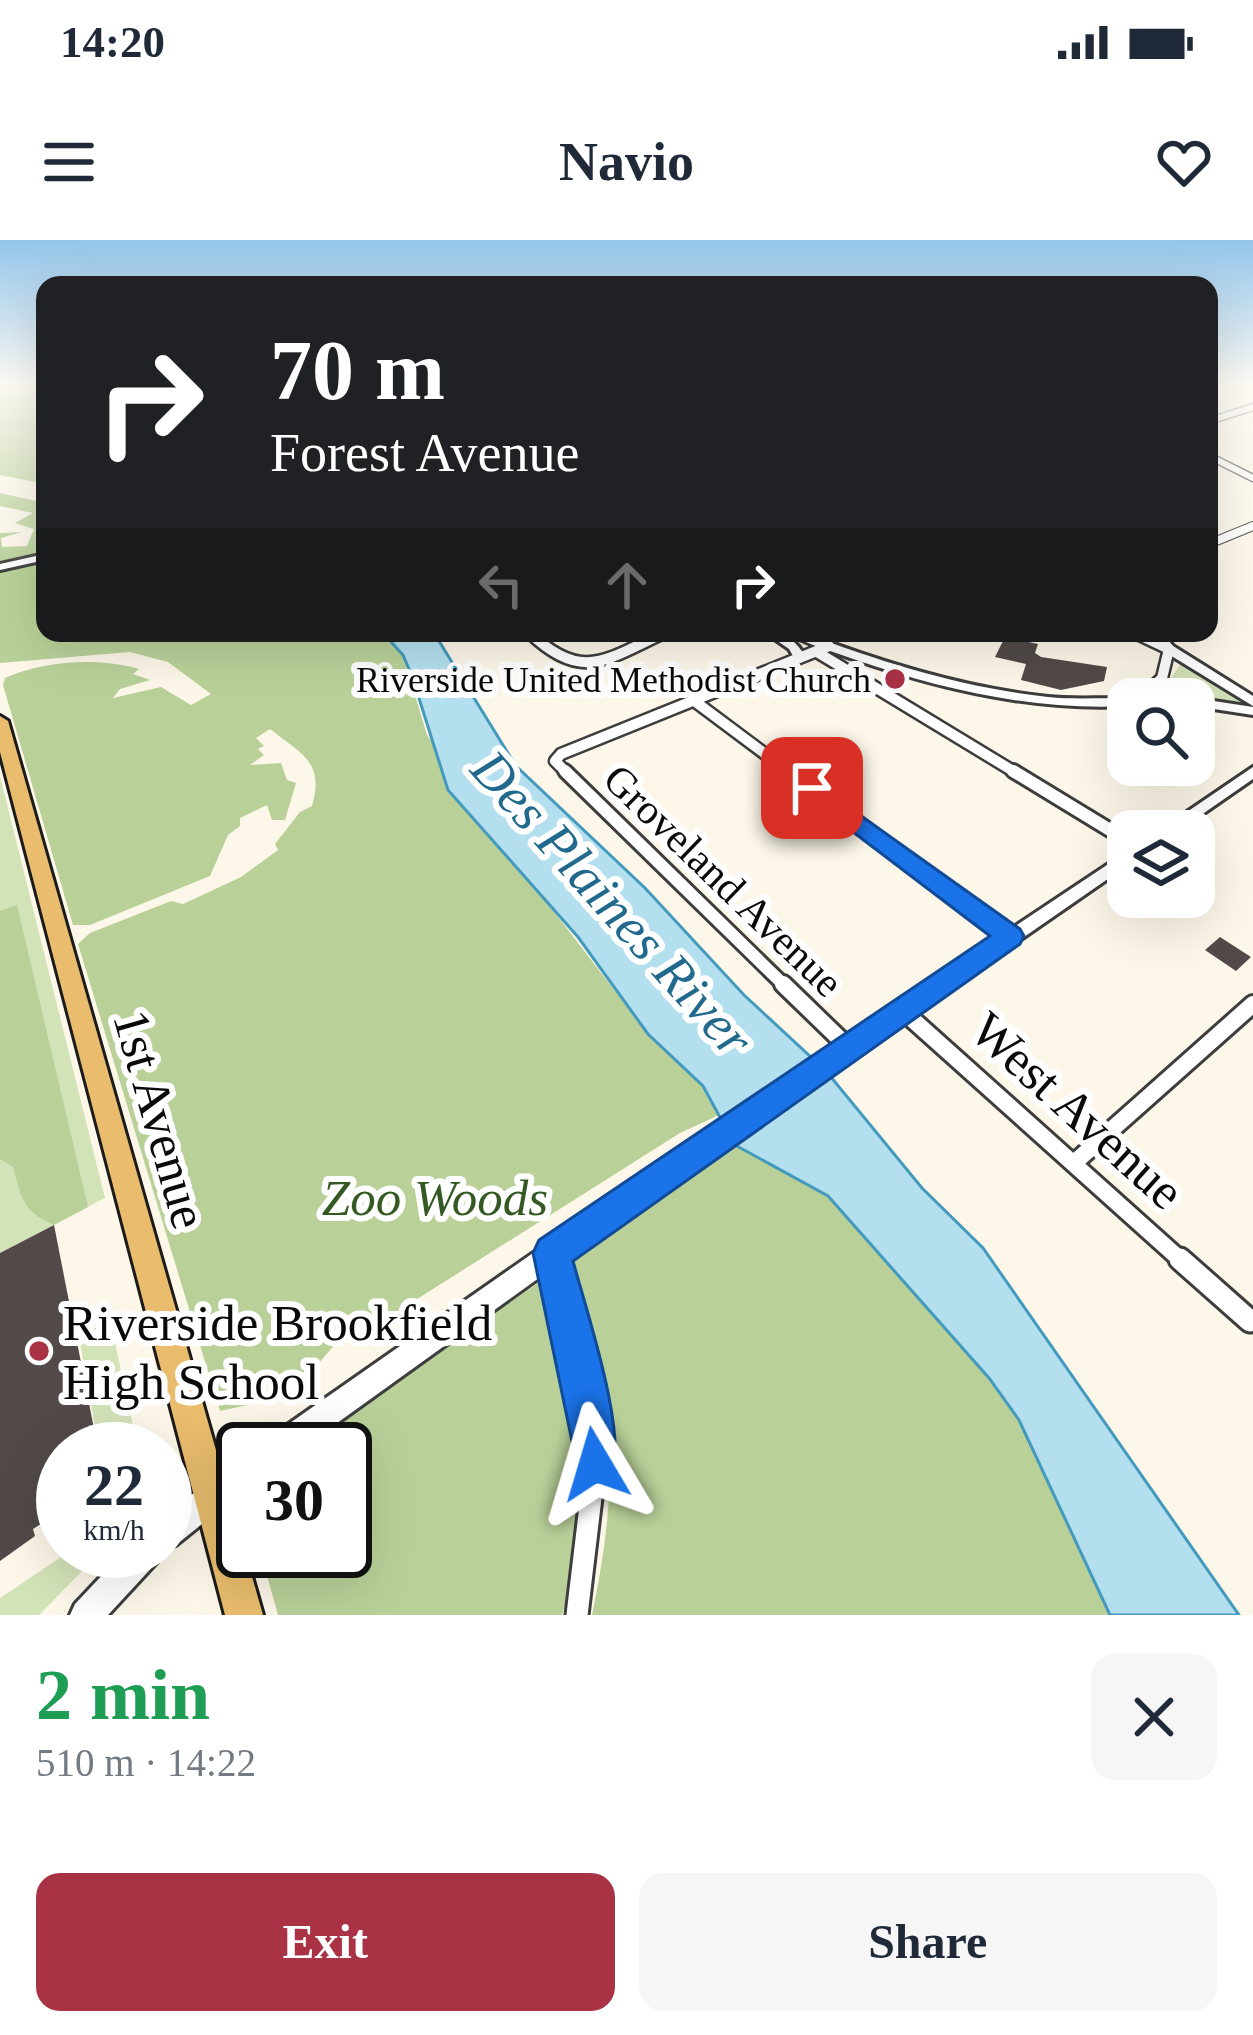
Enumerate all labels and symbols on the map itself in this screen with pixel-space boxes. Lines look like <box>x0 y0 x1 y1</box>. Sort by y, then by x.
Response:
place label: Riverside United Methodist Church <box>356 660 871 700</box>
marker: Riverside United Methodist Church <box>882 666 908 692</box>
pin <box>761 737 863 839</box>
water label: Des Plaines River <box>459 738 766 1069</box>
street label: Groveland Avenue <box>595 755 852 1006</box>
street label: West Avenue <box>960 1001 1195 1220</box>
street label: 1st Avenue <box>102 1004 218 1235</box>
park label: Zoo Woods <box>322 1170 548 1226</box>
place label: Riverside Brookfield High School <box>63 1295 492 1410</box>
marker: Riverside Brookfield High School <box>26 1338 52 1364</box>
position arrow <box>532 1401 658 1527</box>
speed limit sign: 30 <box>216 1422 372 1578</box>

